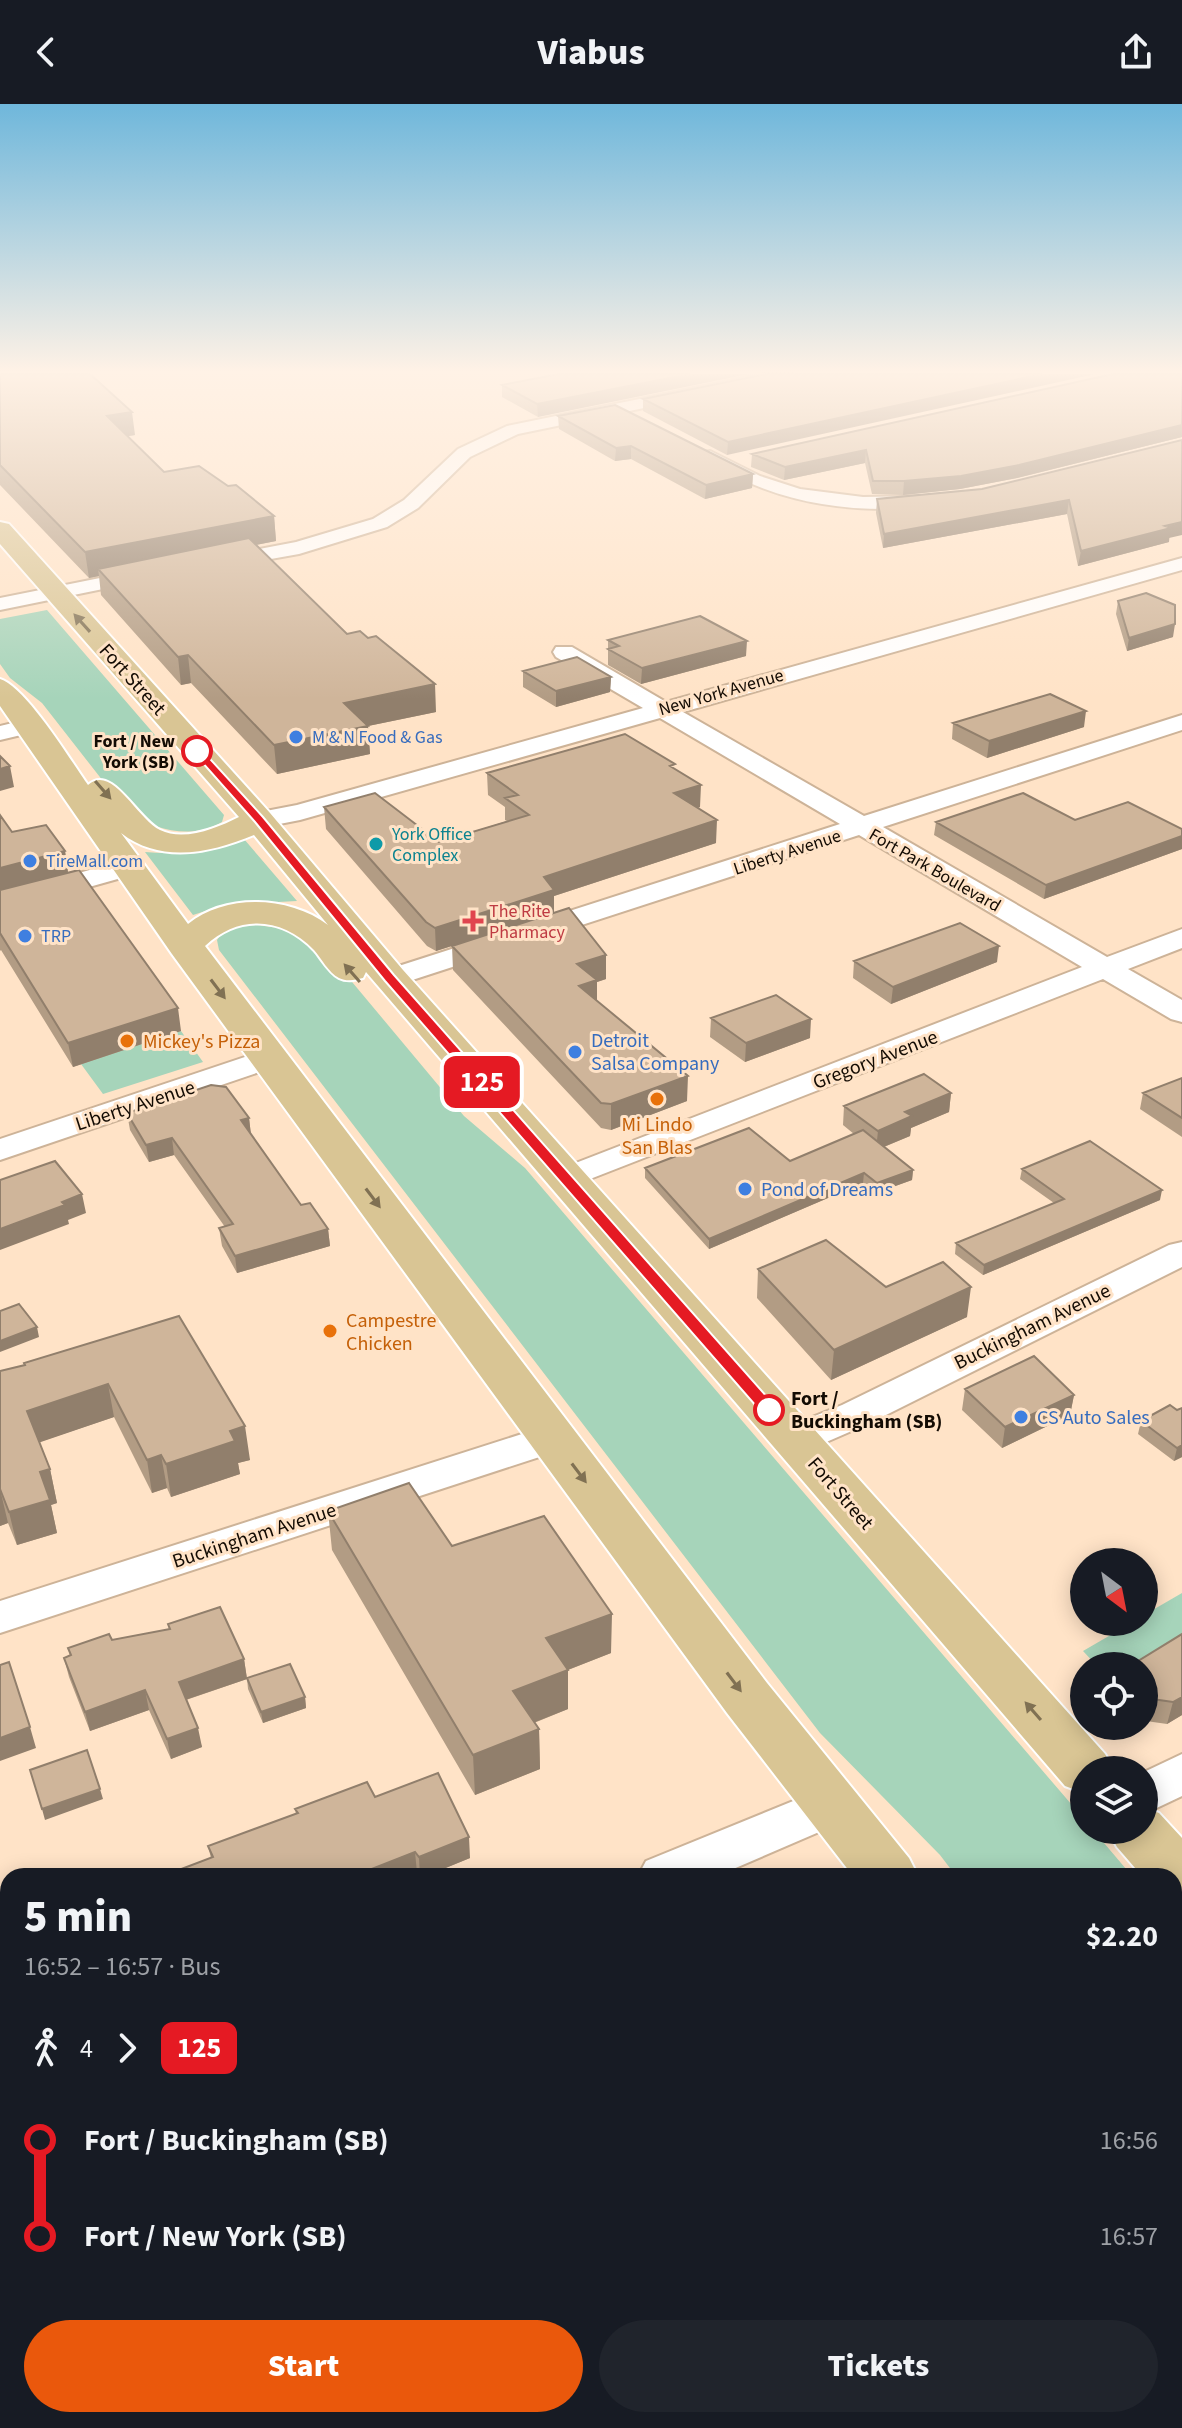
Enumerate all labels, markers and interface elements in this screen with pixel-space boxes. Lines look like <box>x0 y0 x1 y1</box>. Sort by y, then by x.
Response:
text: Viabus <box>537 27 645 78</box>
icon: back <box>24 30 68 74</box>
icon: share <box>1114 30 1158 74</box>
one-way arrow <box>74 613 92 632</box>
street label: Fort Street <box>92 638 172 722</box>
street label: New York Avenue <box>656 663 787 722</box>
place label: M & N Food & Gas <box>312 725 443 750</box>
marker: M & N Food & Gas <box>287 728 305 746</box>
place label: Fort / New York (SB) <box>93 729 175 775</box>
marker: Fort / New York (SB) <box>182 736 212 766</box>
one-way arrow <box>94 780 111 800</box>
place label: York Office Complex <box>391 822 472 868</box>
street label: Fort Park Boulevard <box>864 822 1005 918</box>
street label: Liberty Avenue <box>730 823 844 882</box>
marker: York Office Complex <box>367 835 385 853</box>
place label: TireMall.com <box>46 849 143 874</box>
marker: TireMall.com <box>21 852 39 870</box>
place label: The Rite Pharmacy <box>489 899 566 945</box>
marker: The Rite Pharmacy <box>464 912 482 930</box>
place label: TRP <box>41 924 71 949</box>
marker: TRP <box>16 927 34 945</box>
one-way arrow <box>344 963 362 983</box>
one-way arrow <box>209 979 225 999</box>
street label: Gregory Avenue <box>809 1023 942 1097</box>
place label: Detroit Salsa Company <box>591 1027 720 1078</box>
place label: Mickey's Pizza <box>143 1028 260 1056</box>
marker: Mickey's Pizza <box>118 1032 136 1050</box>
marker: Detroit Salsa Company <box>566 1043 584 1061</box>
line badge: 125 <box>436 1056 528 1108</box>
text: 125 <box>460 1062 504 1102</box>
street label: Liberty Avenue <box>72 1073 199 1138</box>
marker: Mi Lindo San Blas <box>648 1090 666 1108</box>
place label: Mi Lindo San Blas <box>621 1111 693 1162</box>
place label: Pond of Dreams <box>761 1176 893 1204</box>
marker: Pond of Dreams <box>736 1180 754 1198</box>
one-way arrow <box>364 1188 380 1208</box>
street label: Buckingham Avenue <box>950 1277 1115 1377</box>
place label: Campestre Chicken <box>346 1307 437 1358</box>
marker: Campestre Chicken <box>321 1322 339 1340</box>
place label: Fort / Buckingham (SB) <box>791 1385 943 1436</box>
marker: Fort / Buckingham (SB) <box>754 1395 784 1425</box>
place label: CS Auto Sales <box>1037 1404 1150 1432</box>
marker: CS Auto Sales <box>1012 1408 1030 1426</box>
street label: Fort Street <box>801 1451 880 1536</box>
one-way arrow <box>571 1462 587 1484</box>
street label: Buckingham Avenue <box>169 1496 340 1576</box>
north arrow <box>1070 1548 1158 1636</box>
map controls <box>1070 1548 1158 1844</box>
button: locate <box>1070 1652 1158 1740</box>
one-way arrow <box>726 1671 742 1692</box>
one-way arrow <box>1025 1702 1042 1722</box>
button: layers <box>1070 1756 1158 1844</box>
text: 5 min <box>24 1886 132 1949</box>
text: $2.20 <box>1086 1915 1158 1958</box>
text: 16:52 – 16:57 · Bus <box>24 1948 220 1985</box>
icon: walk <box>24 2026 68 2070</box>
icon: forward <box>105 2026 149 2070</box>
text: 125 <box>177 2028 221 2068</box>
text: 4 <box>80 2030 93 2067</box>
text: Fort / Buckingham (SB) <box>84 2119 389 2162</box>
text: 16:56 <box>1100 2122 1158 2159</box>
text: Fort / New York (SB) <box>84 2215 347 2258</box>
text: 16:57 <box>1100 2218 1158 2255</box>
button: Start <box>24 2320 583 2412</box>
button: Tickets <box>599 2320 1158 2412</box>

